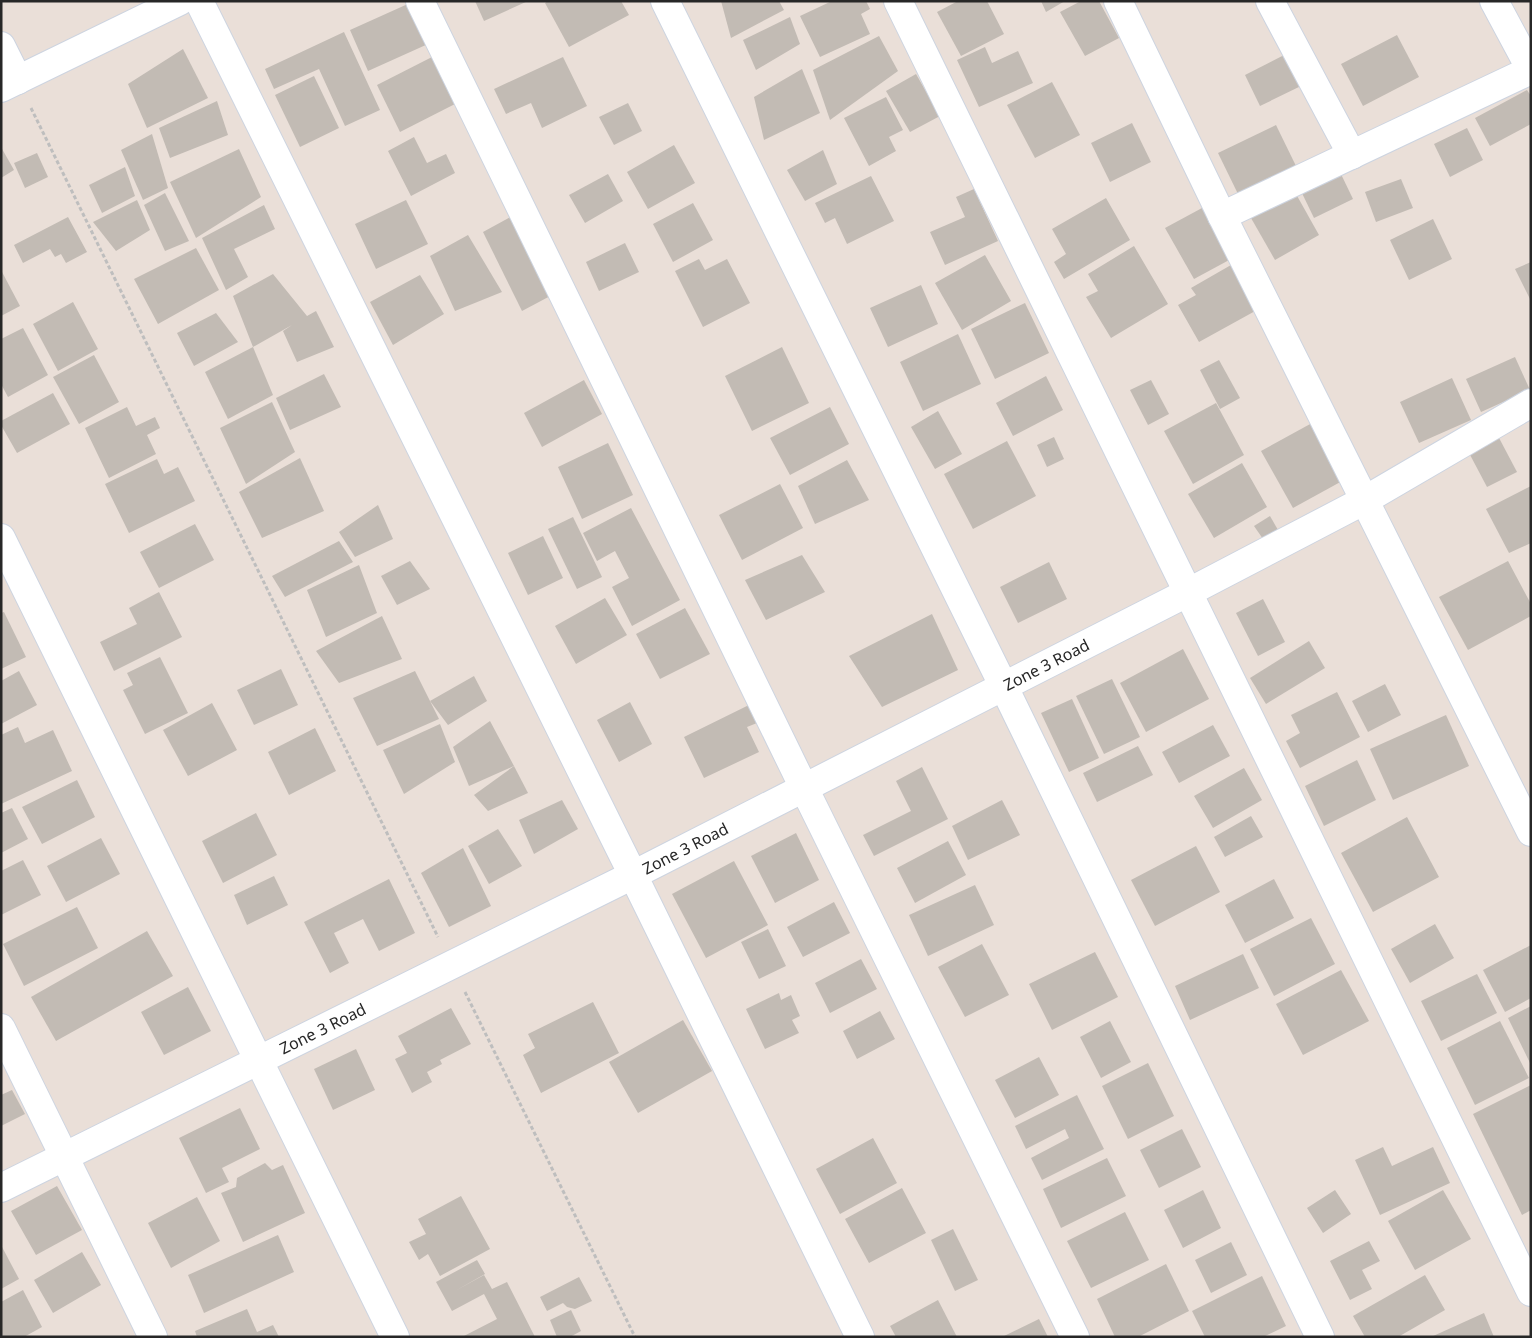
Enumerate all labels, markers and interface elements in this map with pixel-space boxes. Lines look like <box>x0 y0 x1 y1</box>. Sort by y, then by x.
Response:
street label: Zone 3 Road <box>1000 634 1093 696</box>
street label: Zone 3 Road <box>639 817 732 879</box>
street label: Zone 3 Road <box>276 998 370 1059</box>

